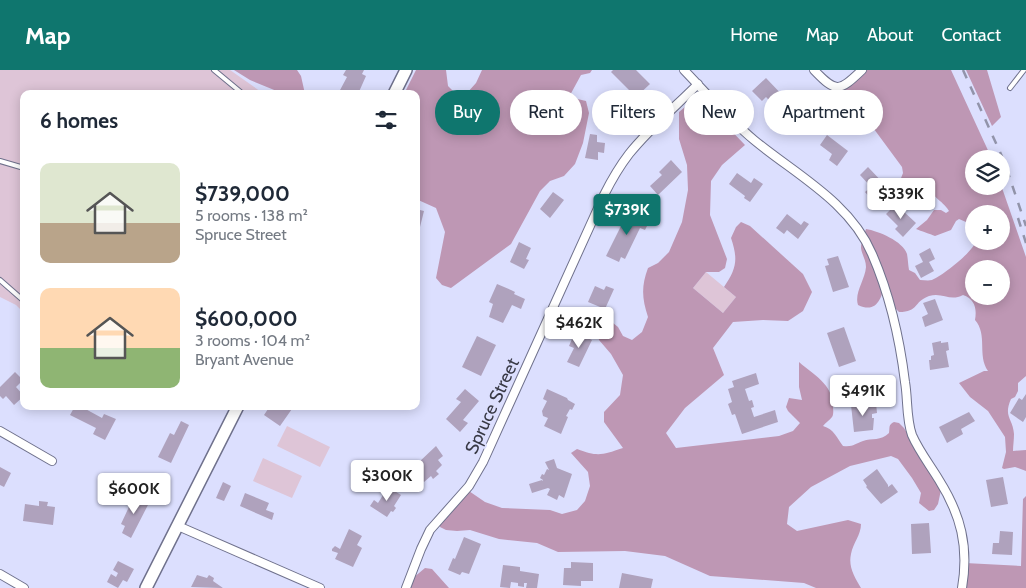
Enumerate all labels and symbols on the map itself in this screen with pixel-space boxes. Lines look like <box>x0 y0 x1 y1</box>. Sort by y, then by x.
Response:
pin: $339K <box>866 178 936 220</box>
pin: $739K <box>592 194 662 236</box>
pin: $462K <box>544 306 614 349</box>
street label: Spruce Street <box>460 355 524 457</box>
pin: $491K <box>828 374 898 417</box>
pin: $300K <box>352 460 422 502</box>
pin: $600K <box>99 472 169 515</box>

